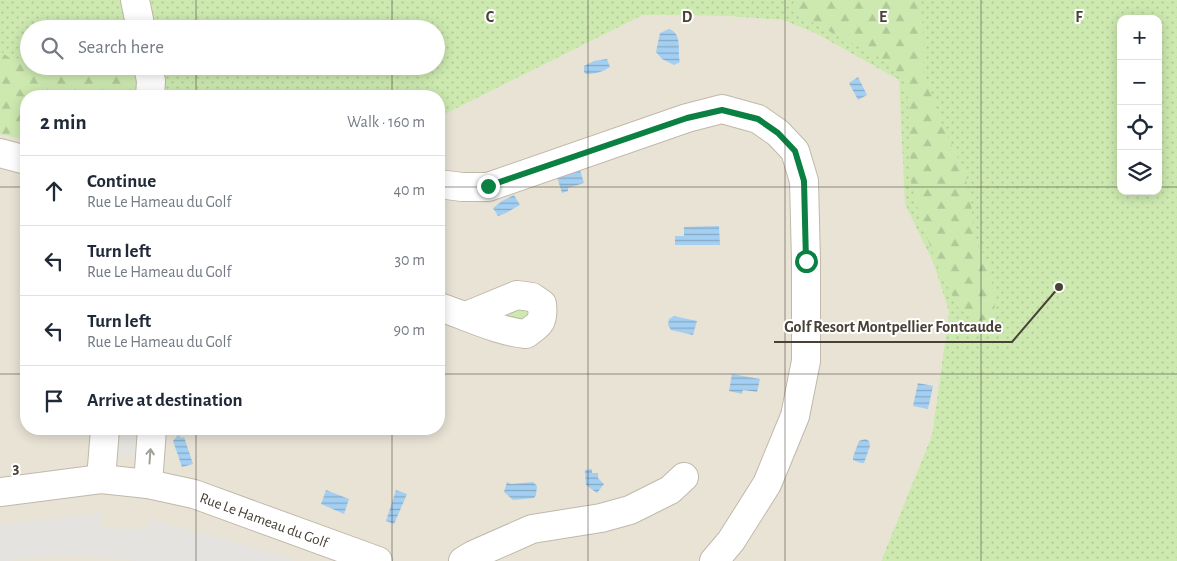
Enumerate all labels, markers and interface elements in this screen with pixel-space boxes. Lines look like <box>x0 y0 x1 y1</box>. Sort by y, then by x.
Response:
text: C <box>486 9 495 25</box>
text: D <box>682 9 693 25</box>
text: E <box>879 9 887 25</box>
text: F <box>1075 9 1083 25</box>
map controls <box>1117 15 1162 195</box>
button: + <box>1117 15 1162 60</box>
search box <box>20 20 445 75</box>
icon: search <box>38 34 66 62</box>
text: Search here <box>78 38 164 57</box>
button: − <box>1117 60 1162 105</box>
button: locate <box>1117 105 1162 150</box>
text: 2 min <box>40 112 87 133</box>
text: Walk · 160 m <box>347 114 425 130</box>
button: layers <box>1117 150 1162 195</box>
text: Continue <box>87 172 156 191</box>
route end <box>477 175 500 198</box>
icon: ahead <box>40 177 68 205</box>
text: 40 m <box>393 182 425 198</box>
text: Rue Le Hameau du Golf <box>87 194 231 210</box>
text: Turn left <box>87 242 151 261</box>
icon: left <box>40 247 68 275</box>
route start <box>795 250 818 273</box>
text: 30 m <box>395 252 425 268</box>
text: Rue Le Hameau du Golf <box>87 264 231 280</box>
callout: Golf Resort Montpellier Fontcaude <box>774 311 1012 342</box>
text: Turn left <box>87 312 151 331</box>
icon: left <box>40 317 68 345</box>
text: Golf Resort Montpellier Fontcaude <box>784 319 1002 335</box>
text: 90 m <box>394 322 425 338</box>
text: Rue Le Hameau du Golf <box>87 334 231 350</box>
icon: arrive <box>40 387 68 415</box>
text: Arrive at destination <box>87 391 243 410</box>
one-way arrow <box>145 449 154 465</box>
text: 3 <box>13 460 20 476</box>
street label: Rue Le Hameau du Golf <box>198 490 331 551</box>

